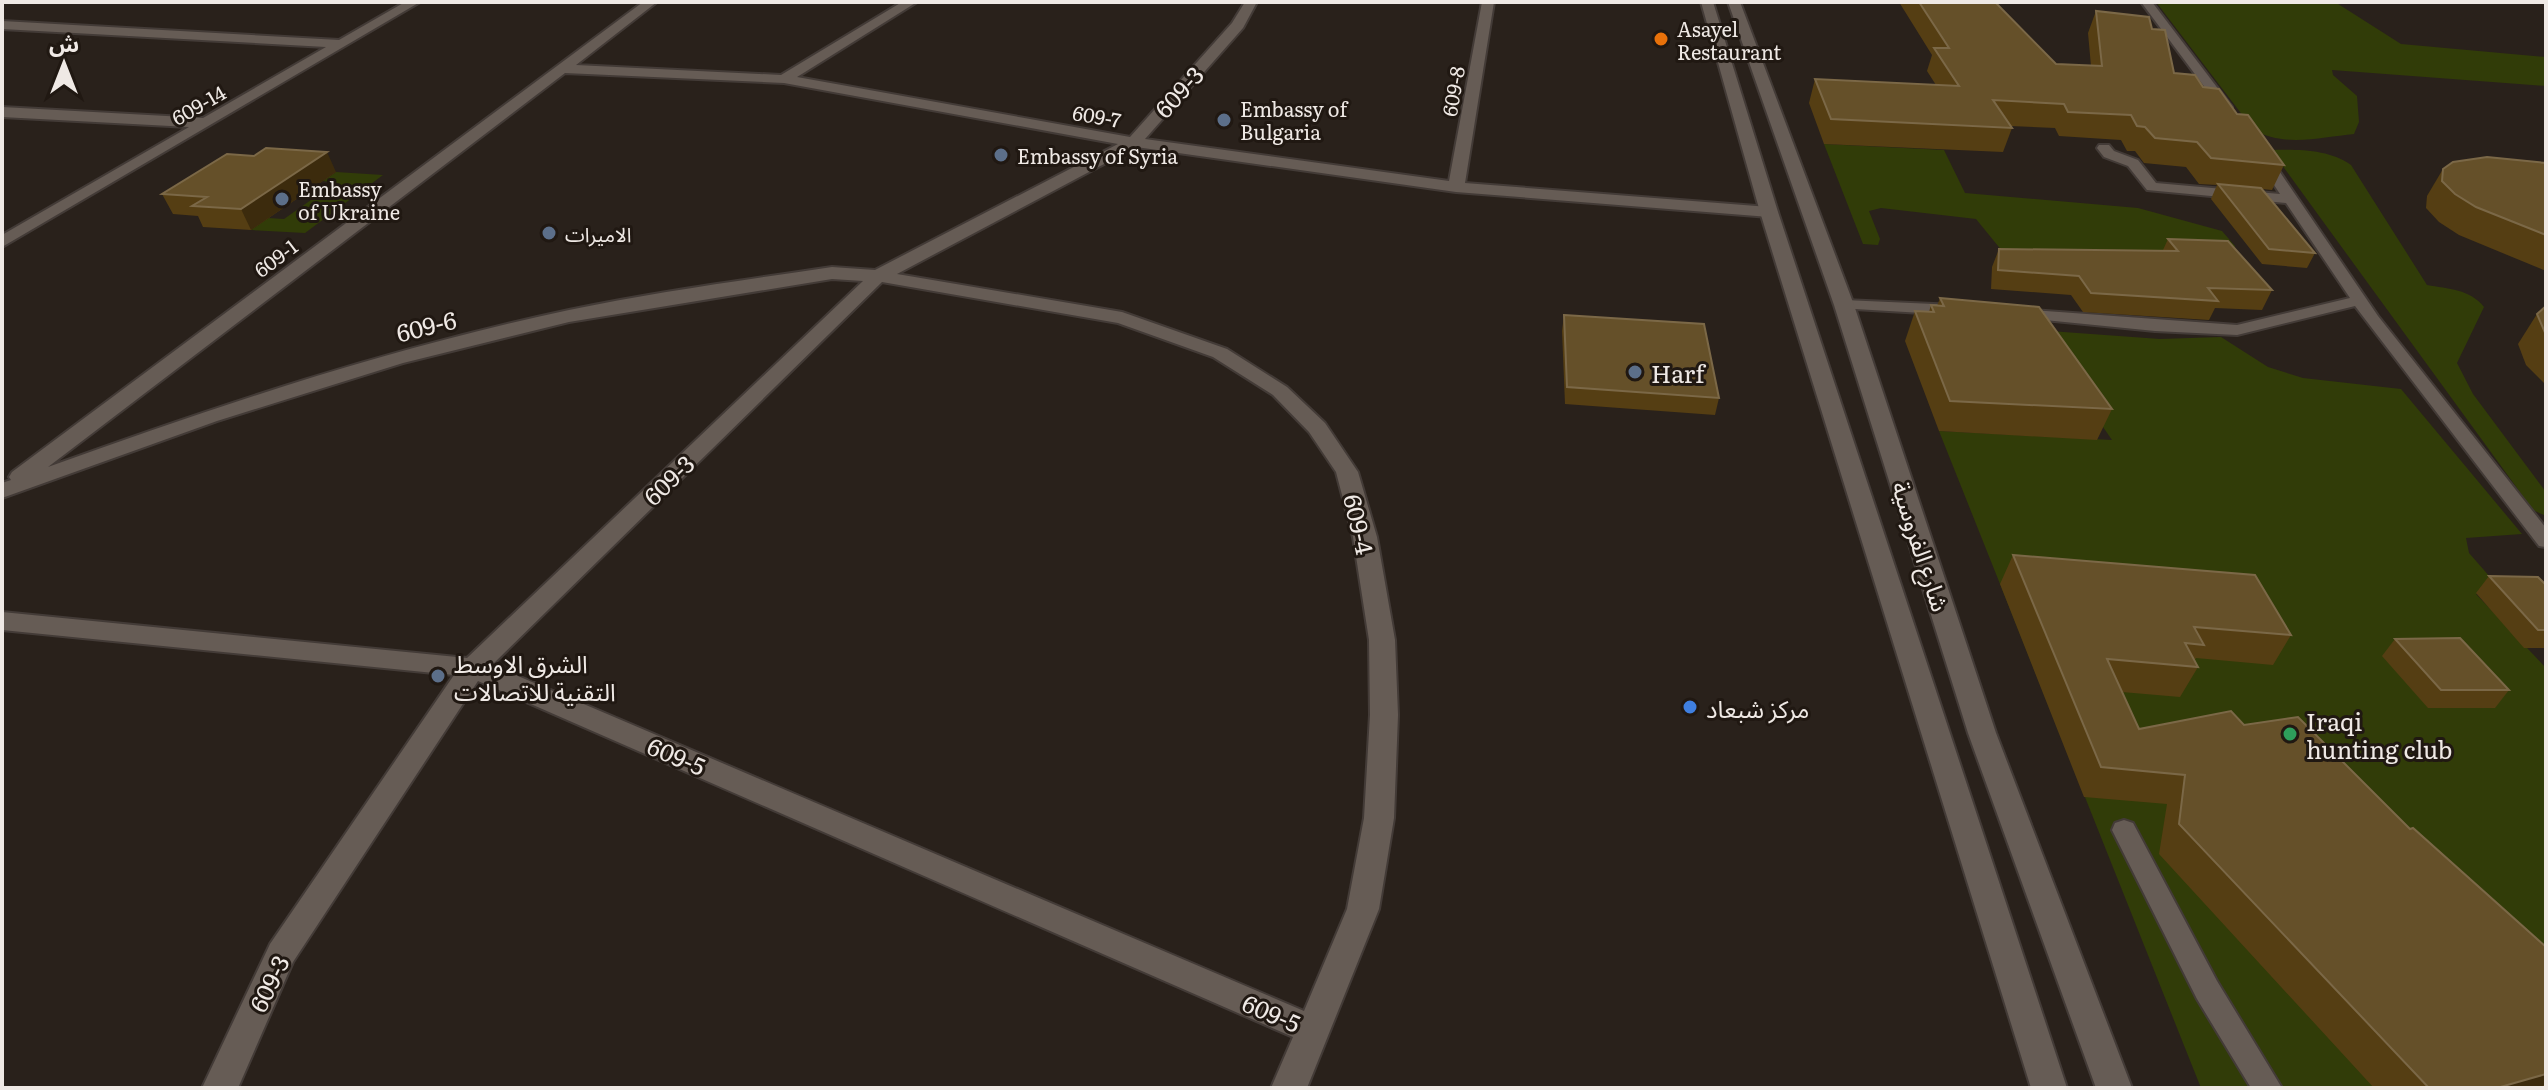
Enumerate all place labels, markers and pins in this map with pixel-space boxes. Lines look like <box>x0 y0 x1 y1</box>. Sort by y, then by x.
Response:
place label: Asayel Restaurant <box>1677 13 1781 66</box>
marker: Asayel Restaurant <box>1652 30 1670 48</box>
place label: Embassy of Bulgaria <box>1240 93 1349 146</box>
marker: Embassy of Bulgaria <box>1215 111 1233 129</box>
place label: Embassy of Syria <box>1017 140 1178 170</box>
marker: Embassy of Syria <box>992 146 1010 164</box>
place label: Embassy of Ukraine <box>298 173 400 226</box>
marker: Embassy of Ukraine <box>273 190 291 208</box>
place label: الاميرات <box>565 218 631 248</box>
marker: الاميرات <box>540 224 558 242</box>
place label: Harf <box>1651 355 1706 390</box>
marker: Harf <box>1626 363 1644 381</box>
place label: الشرق الاوسط التقنية للاتصالات <box>454 645 616 708</box>
marker: الشرق الاوسط التقنية للاتصالات <box>429 667 447 685</box>
place label: مركز شبعاد <box>1706 690 1809 725</box>
marker: مركز شبعاد <box>1681 698 1699 716</box>
place label: Iraqi hunting club <box>2306 703 2452 766</box>
marker: Iraqi hunting club <box>2281 725 2299 743</box>

